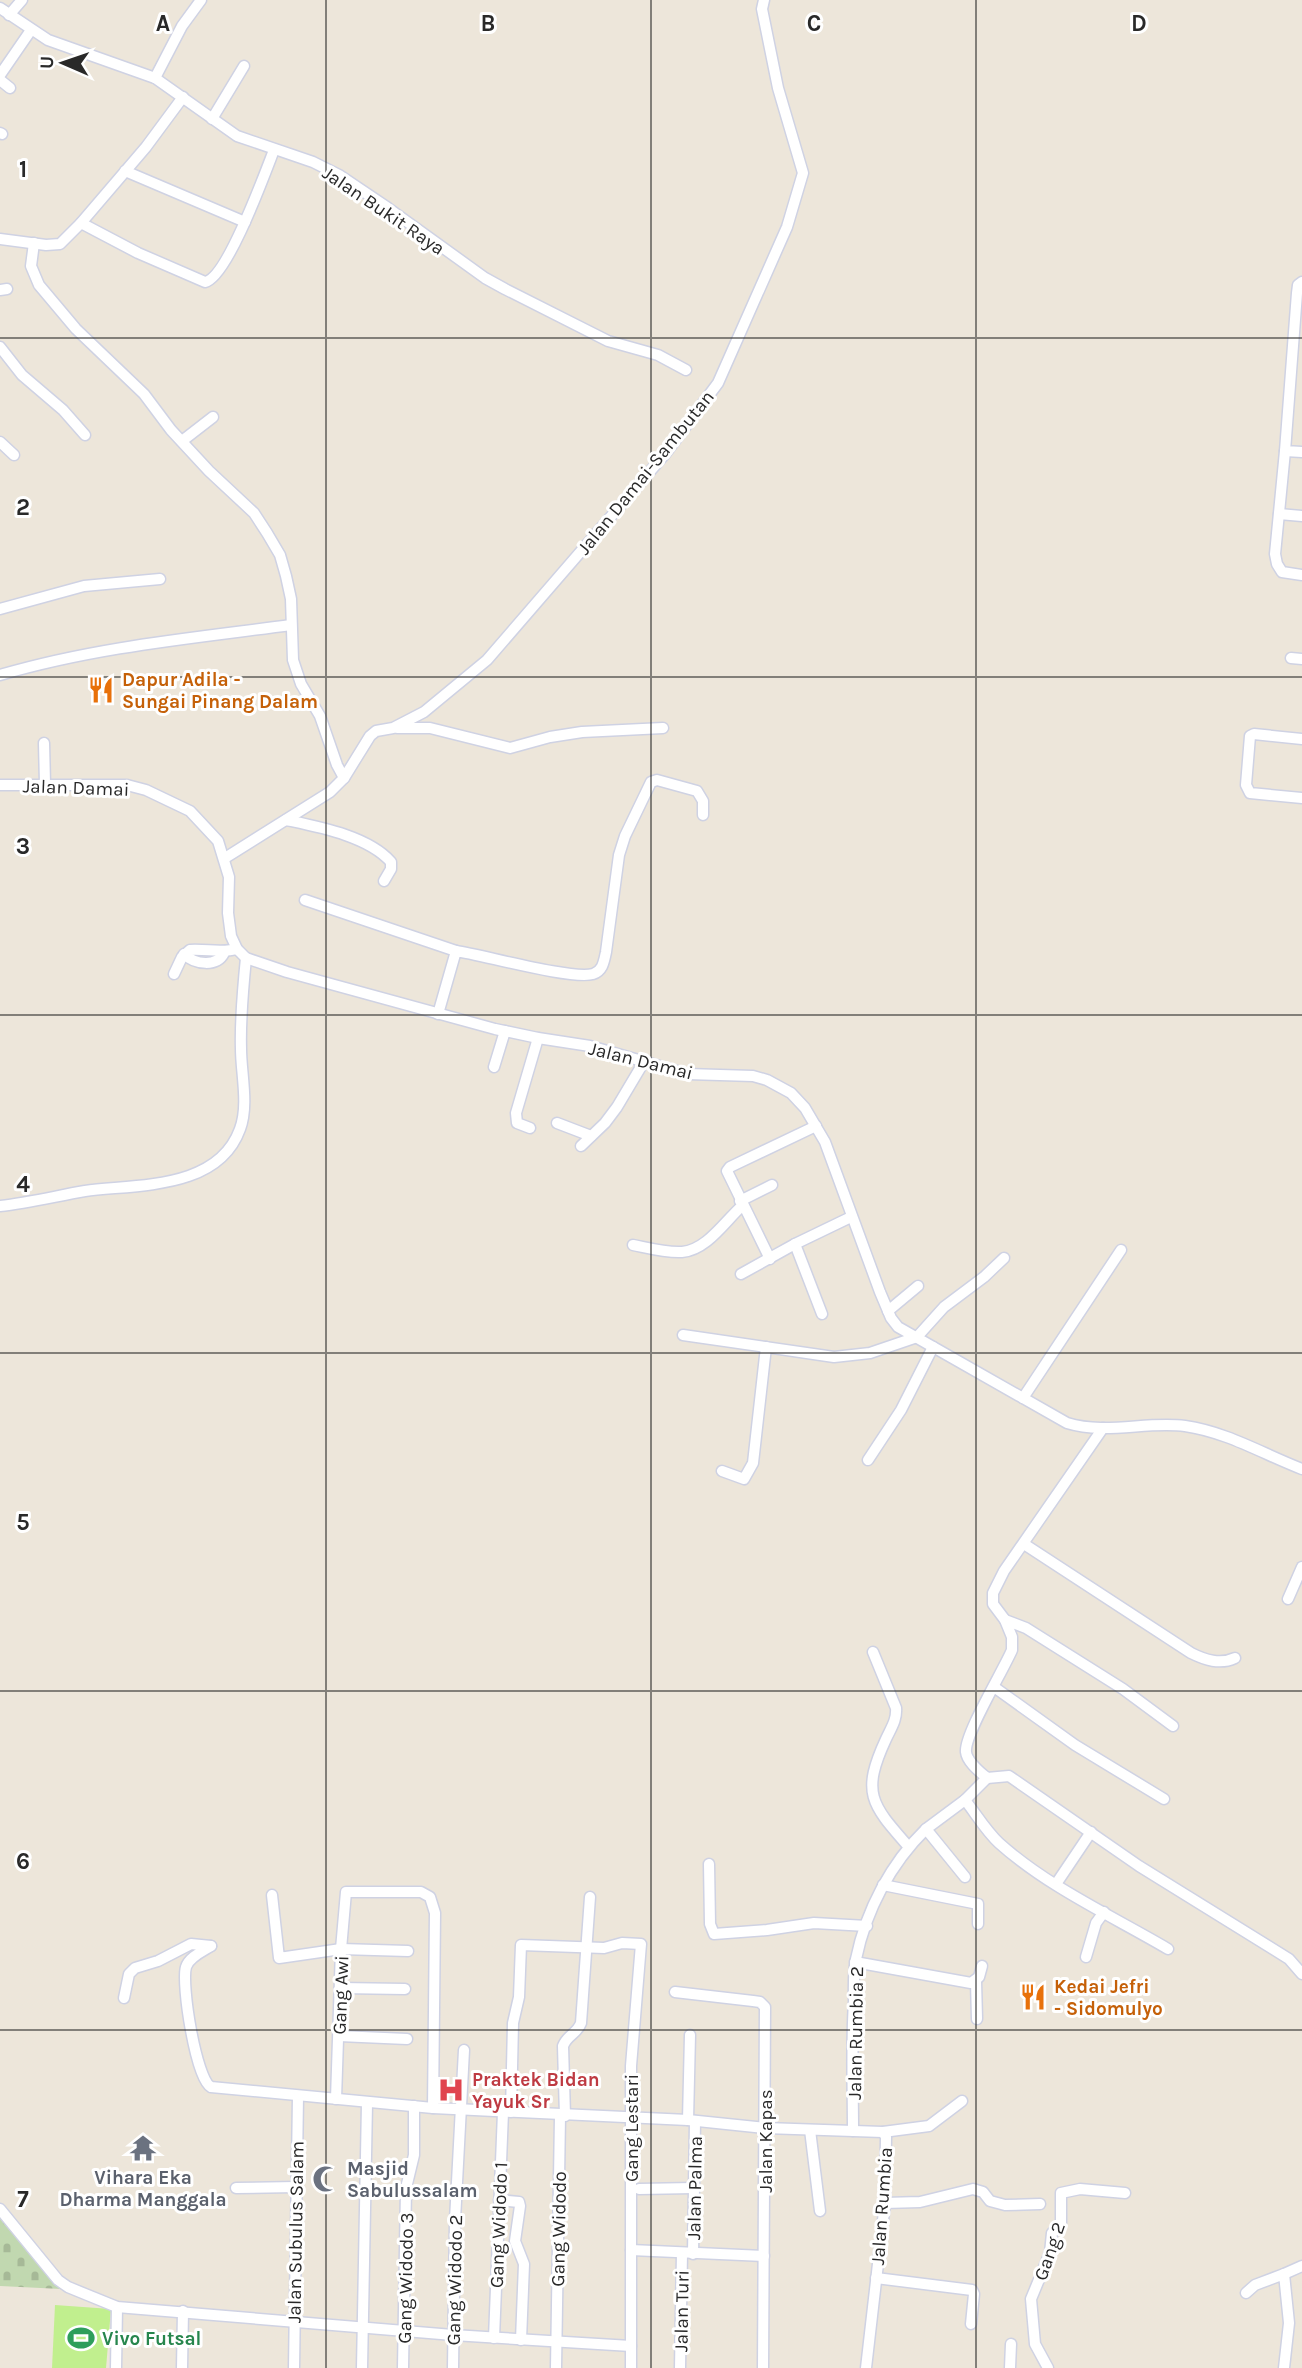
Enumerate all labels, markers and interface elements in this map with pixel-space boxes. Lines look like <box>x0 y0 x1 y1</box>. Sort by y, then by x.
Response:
text: A <box>156 10 170 37</box>
text: B <box>481 10 495 37</box>
text: C <box>807 10 821 37</box>
text: D <box>1131 10 1147 37</box>
north arrow <box>28 28 98 98</box>
text: U <box>36 55 58 69</box>
text: 1 <box>19 156 27 183</box>
street label: Jalan Bukit Raya <box>318 162 449 260</box>
street label: Jalan Damai-Sambutan <box>573 386 719 559</box>
text: 2 <box>16 494 30 521</box>
place label: Dapur Adila - Sungai Pinang Dalam <box>122 669 318 713</box>
restaurant icon: Dapur Adila - Sungai Pinang Dalam <box>86 675 116 705</box>
street label: Jalan Damai <box>22 775 130 801</box>
text: 3 <box>16 833 30 860</box>
street label: Jalan Damai <box>586 1037 695 1085</box>
text: 4 <box>16 1171 30 1198</box>
text: 5 <box>16 1509 30 1536</box>
text: 6 <box>16 1848 30 1875</box>
street label: Gang Awi <box>329 1955 353 2035</box>
street label: Jalan Rumbia 2 <box>844 1966 868 2100</box>
place label: Kedai Jefri - Sidomulyo <box>1054 1976 1163 2020</box>
restaurant icon: Kedai Jefri - Sidomulyo <box>1018 1982 1048 2012</box>
place label: Praktek Bidan Yayuk Sr <box>472 2069 600 2113</box>
street label: Gang Lestari <box>621 2074 643 2182</box>
hospital icon: Praktek Bidan Yayuk Sr <box>436 2075 466 2105</box>
street label: Jalan Kapas <box>755 2089 777 2193</box>
temple icon: Vihara Eka Dharma Manggala <box>128 2133 158 2163</box>
street label: Jalan Palma <box>683 2136 707 2240</box>
street label: Jalan Subulus Salam <box>283 2141 309 2323</box>
street label: Jalan Rumbia <box>867 2146 897 2266</box>
place label: Masjid Sabulussalam <box>347 2158 478 2202</box>
street label: Gang Widodo 1 <box>486 2162 512 2288</box>
mosque icon: Masjid Sabulussalam <box>311 2164 341 2194</box>
place label: Vihara Eka Dharma Manggala <box>59 2167 227 2211</box>
street label: Gang Widodo <box>547 2171 571 2287</box>
text: 7 <box>17 2186 29 2213</box>
street label: Gang Widodo 3 <box>394 2212 418 2344</box>
street label: Gang Widodo 2 <box>443 2214 467 2346</box>
street label: Gang 2 <box>1030 2219 1070 2283</box>
street label: Jalan Turi <box>670 2270 694 2352</box>
sports icon: Vivo Futsal <box>66 2323 96 2353</box>
place label: Vivo Futsal <box>102 2328 201 2350</box>

